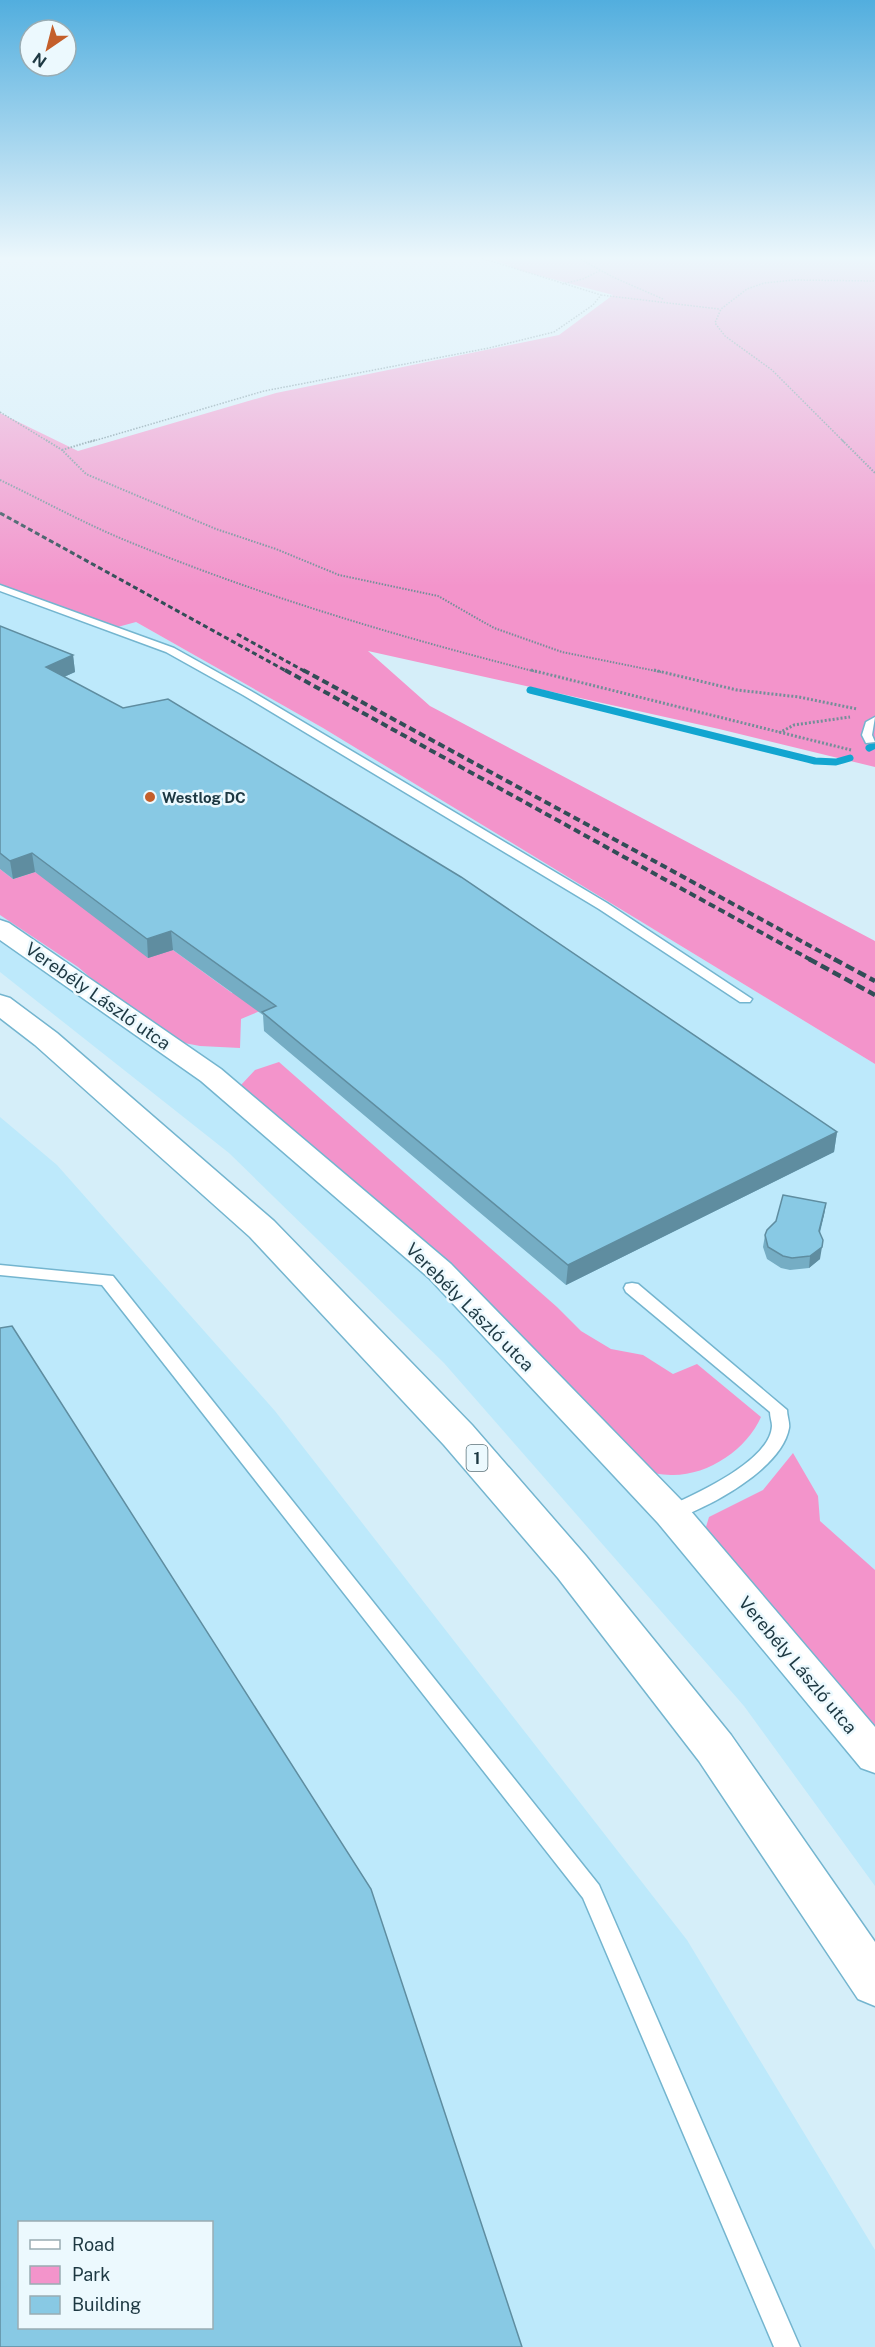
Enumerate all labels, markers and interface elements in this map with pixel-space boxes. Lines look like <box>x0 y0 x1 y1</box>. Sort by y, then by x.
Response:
north arrow <box>18 18 78 78</box>
text: N <box>29 49 50 71</box>
place label: Westlog DC <box>162 789 246 806</box>
marker: Westlog DC <box>143 790 157 804</box>
street label: Verebély László utca <box>21 938 175 1054</box>
street label: Verebély László utca <box>402 1239 538 1375</box>
road number: 1 <box>466 1445 488 1471</box>
street label: Verebély László utca <box>735 1592 861 1738</box>
legend <box>18 2221 213 2329</box>
text: Road <box>72 2234 115 2255</box>
text: Park <box>72 2264 110 2285</box>
text: Building <box>72 2294 141 2315</box>

